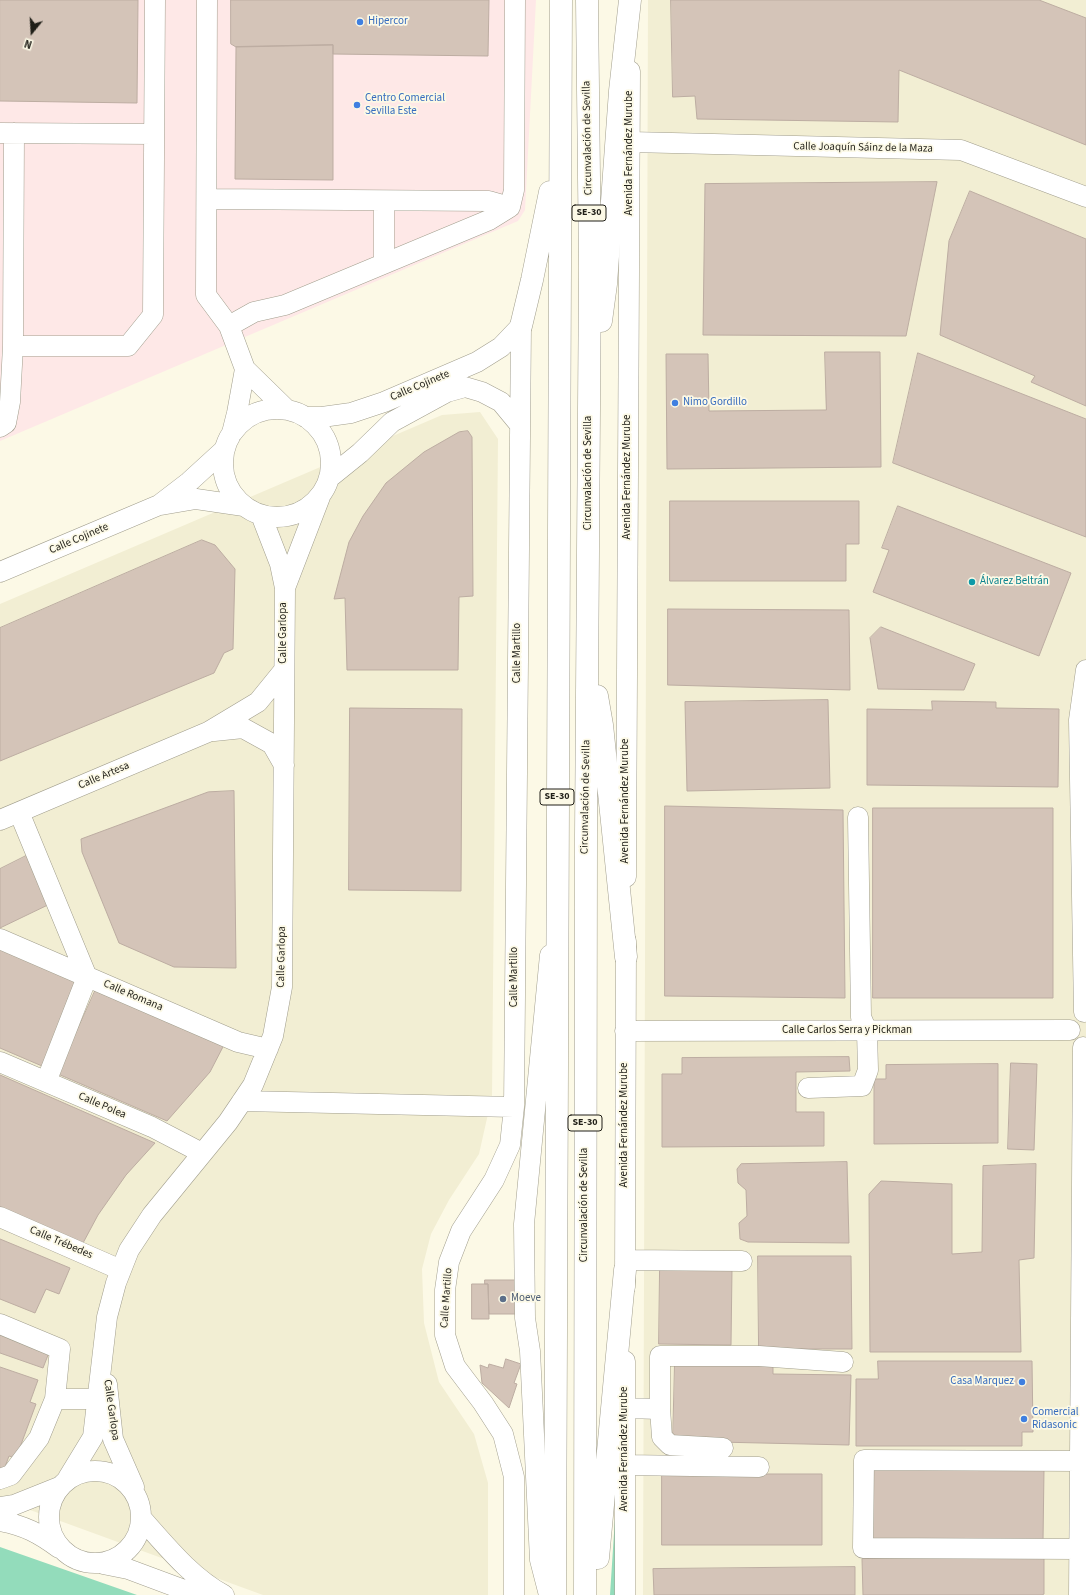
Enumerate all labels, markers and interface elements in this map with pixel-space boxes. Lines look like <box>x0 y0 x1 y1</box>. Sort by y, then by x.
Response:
north arrow <box>12 12 52 52</box>
place label: Hipercor <box>368 15 408 29</box>
marker: Hipercor <box>355 17 365 27</box>
text: N <box>22 36 34 52</box>
street label: Circunvalación de Sevilla <box>580 81 596 195</box>
street label: Avenida Fernández Murube <box>623 91 637 215</box>
place label: Centro Comercial Sevilla Este <box>365 92 445 118</box>
marker: Centro Comercial Sevilla Este <box>352 100 362 110</box>
street label: Calle Joaquín Sáinz de la Maza <box>793 140 933 156</box>
road number: SE-30 <box>572 205 606 221</box>
street label: Calle Cojinete <box>388 368 452 404</box>
place label: Nimo Gordillo <box>683 396 747 410</box>
marker: Nimo Gordillo <box>670 398 680 408</box>
street label: Avenida Fernández Murube <box>621 415 635 539</box>
street label: Circunvalación de Sevilla <box>582 416 596 530</box>
street label: Calle Cojinete <box>47 521 111 557</box>
place label: Álvarez Beltrán <box>980 575 1049 589</box>
marker: Álvarez Beltrán <box>967 577 977 587</box>
street label: Calle Garlopa <box>277 602 291 664</box>
street label: Calle Martillo <box>511 623 525 683</box>
street label: Avenida Fernández Murube <box>619 739 633 863</box>
street label: Circunvalación de Sevilla <box>578 740 594 854</box>
street label: Calle Artesa <box>77 759 131 793</box>
road number: SE-30 <box>540 789 574 805</box>
street label: Calle Garlopa <box>275 926 289 988</box>
street label: Calle Martillo <box>508 947 522 1007</box>
street label: Calle Romana <box>101 978 165 1014</box>
street label: Calle Carlos Serra y Pickman <box>782 1024 912 1038</box>
street label: Avenida Fernández Murube <box>618 1063 632 1187</box>
street label: Calle Polea <box>76 1090 128 1122</box>
road number: SE-30 <box>568 1115 602 1131</box>
street label: Circunvalación de Sevilla <box>578 1148 592 1262</box>
street label: Calle Trébedes <box>27 1224 95 1262</box>
street label: Calle Martillo <box>438 1267 456 1329</box>
place label: Moeve <box>511 1292 541 1306</box>
marker: Moeve <box>498 1294 508 1304</box>
place label: Casa Marquez <box>950 1375 1014 1389</box>
marker: Casa Marquez <box>1017 1377 1027 1387</box>
street label: Calle Garlopa <box>100 1379 122 1441</box>
street label: Avenida Fernández Murube <box>618 1387 632 1511</box>
place label: Comercial Ridasonic <box>1032 1406 1079 1432</box>
marker: Comercial Ridasonic <box>1019 1414 1029 1424</box>

